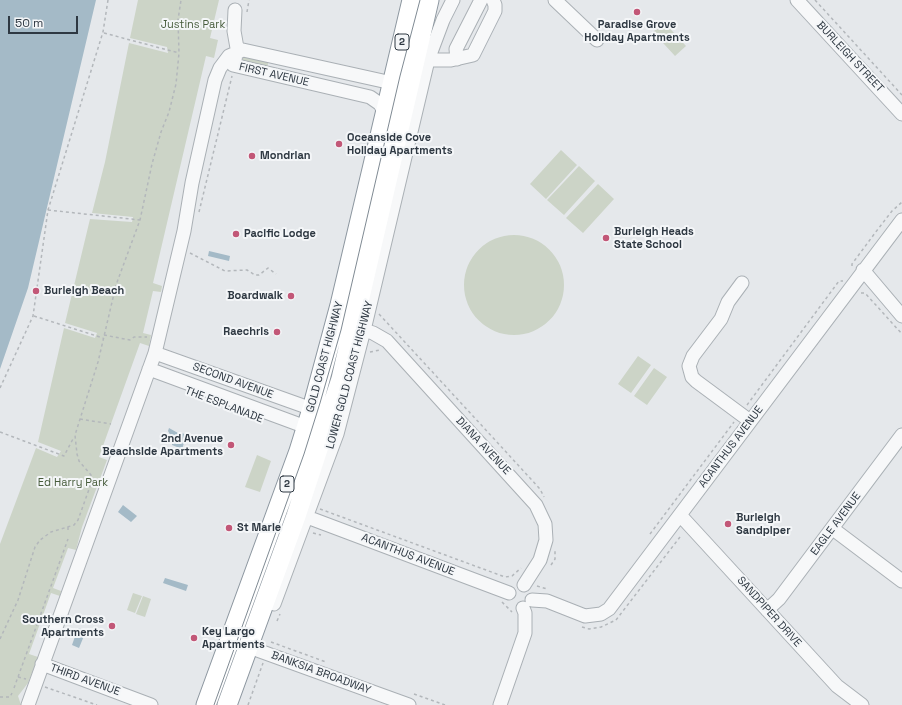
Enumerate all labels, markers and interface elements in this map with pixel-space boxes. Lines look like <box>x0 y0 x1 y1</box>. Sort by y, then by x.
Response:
marker: Paradise Grove Holiday Apartments <box>632 7 642 17</box>
scale bar <box>10 8 80 34</box>
text: 50 m <box>15 15 43 31</box>
park label: Justins Park <box>161 18 225 32</box>
place label: Paradise Grove Holiday Apartments <box>584 18 690 44</box>
street label: BURLEIGH STREET <box>814 19 886 95</box>
road number: 2 <box>395 34 409 50</box>
street label: FIRST AVENUE <box>238 61 310 89</box>
place label: Oceanside Cove Holiday Apartments <box>347 131 452 157</box>
marker: Oceanside Cove Holiday Apartments <box>334 139 344 149</box>
place label: Mondrian <box>260 149 311 163</box>
marker: Mondrian <box>247 151 257 161</box>
place label: Burleigh Heads State School <box>614 225 694 251</box>
place label: Pacific Lodge <box>244 227 316 241</box>
marker: Pacific Lodge <box>231 229 241 239</box>
marker: Burleigh Heads State School <box>601 233 611 243</box>
place label: Burleigh Beach <box>44 284 124 298</box>
marker: Burleigh Beach <box>31 286 41 296</box>
place label: Boardwalk <box>227 289 283 303</box>
marker: Boardwalk <box>286 291 296 301</box>
street label: LOWER GOLD COAST HIGHWAY <box>324 299 376 451</box>
street label: GOLD COAST HIGHWAY <box>304 300 346 414</box>
place label: Raechris <box>223 325 269 339</box>
marker: Raechris <box>272 327 282 337</box>
street label: SECOND AVENUE <box>191 360 275 402</box>
street label: THE ESPLANADE <box>183 384 265 426</box>
street label: ACANTHUS AVENUE <box>696 404 766 490</box>
street label: DIANA AVENUE <box>453 414 513 478</box>
place label: 2nd Avenue Beachside Apartments <box>102 432 223 458</box>
marker: 2nd Avenue Beachside Apartments <box>226 440 236 450</box>
park label: Ed Harry Park <box>38 476 108 490</box>
road number: 2 <box>280 476 294 492</box>
street label: EAGLE AVENUE <box>808 490 864 558</box>
place label: Burleigh Sandpiper <box>736 511 790 537</box>
marker: Burleigh Sandpiper <box>723 519 733 529</box>
place label: St Marie <box>237 521 281 535</box>
marker: St Marie <box>224 523 234 533</box>
street label: ACANTHUS AVENUE <box>360 531 456 579</box>
street label: SANDPIPER DRIVE <box>734 574 804 650</box>
place label: Southern Cross Apartments <box>22 613 104 639</box>
marker: Southern Cross Apartments <box>107 621 117 631</box>
place label: Key Largo Apartments <box>202 625 265 651</box>
marker: Key Largo Apartments <box>189 633 199 643</box>
street label: BANKSIA BROADWAY <box>269 649 373 697</box>
street label: THIRD AVENUE <box>48 661 122 699</box>

